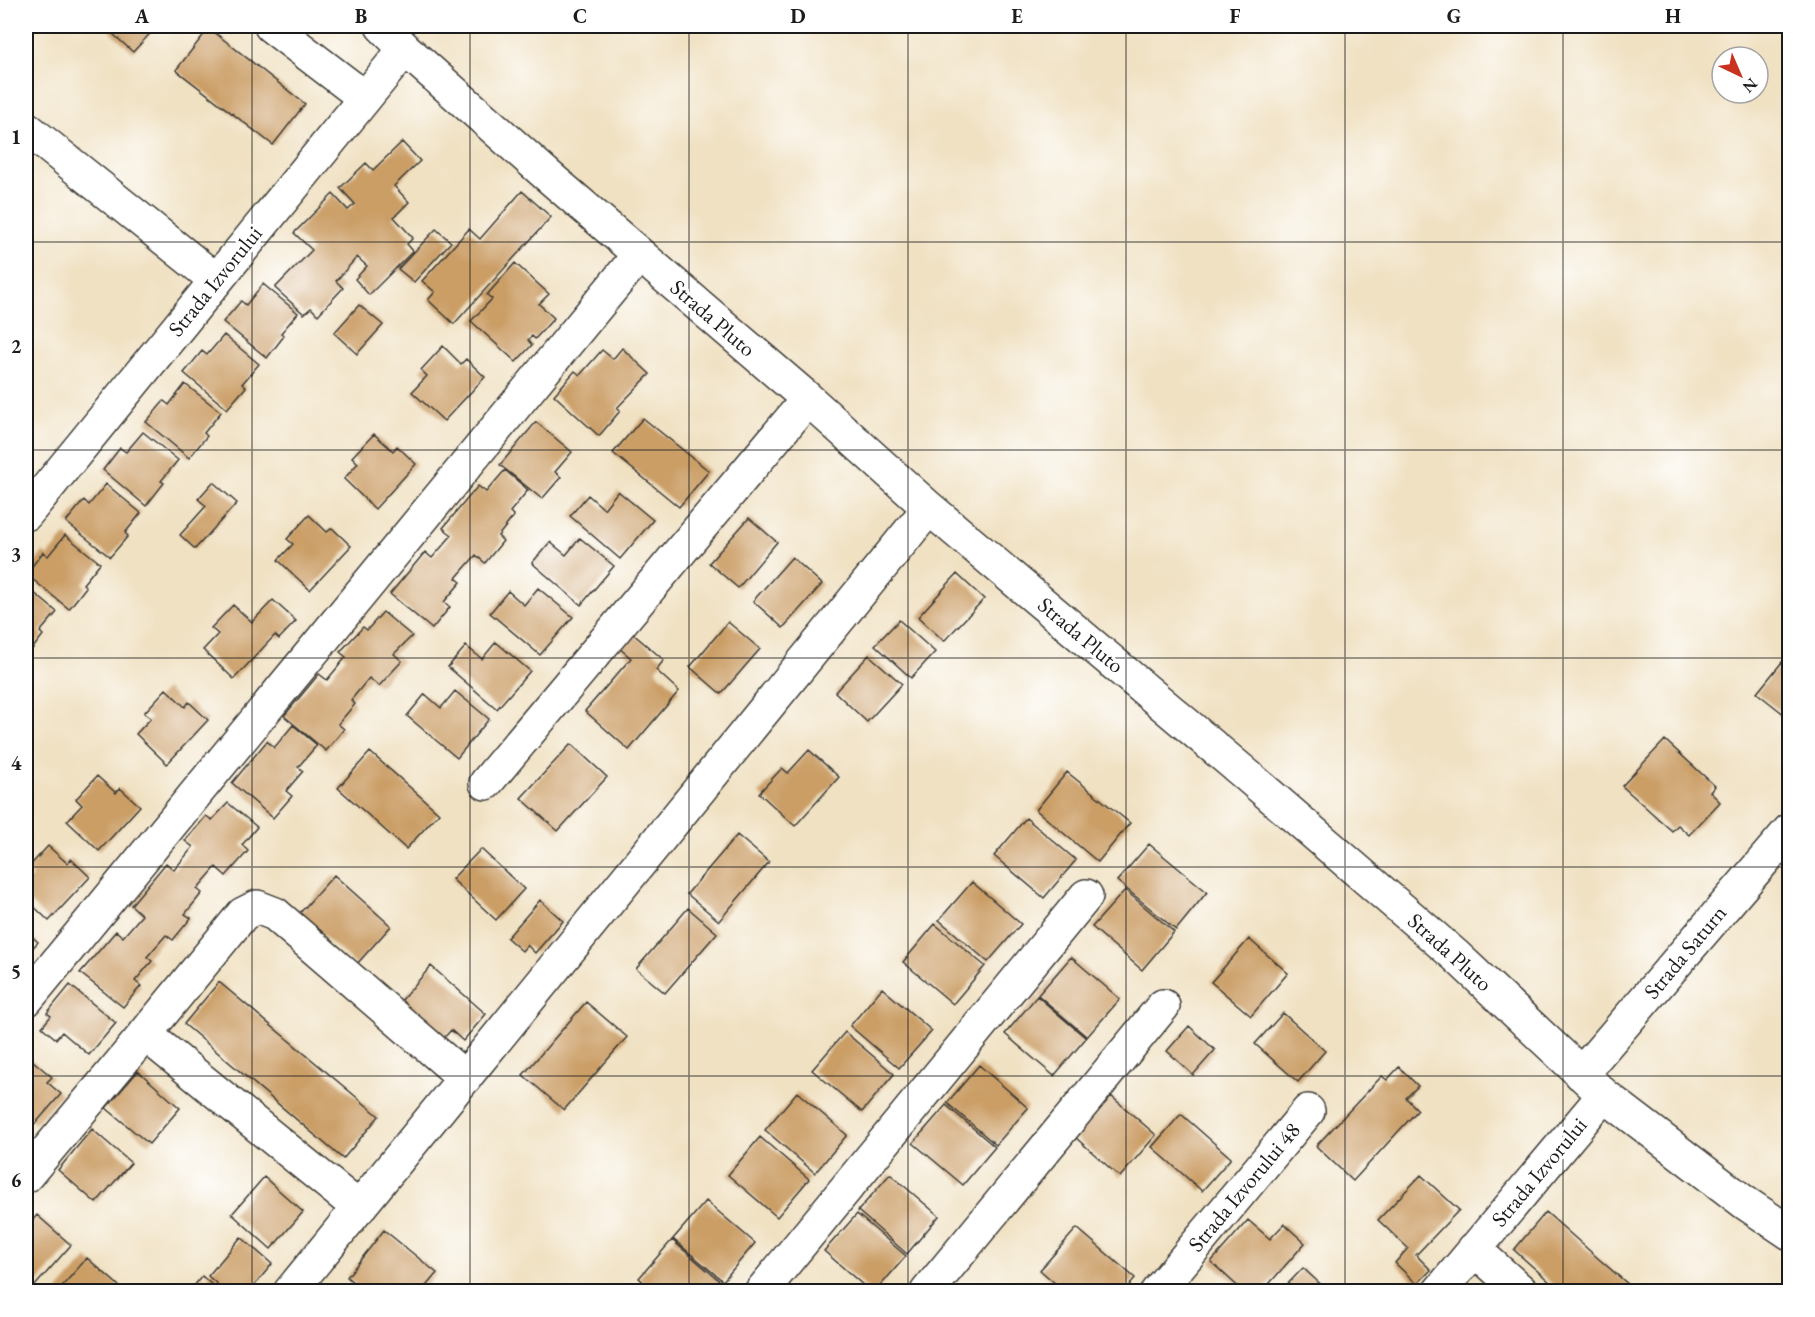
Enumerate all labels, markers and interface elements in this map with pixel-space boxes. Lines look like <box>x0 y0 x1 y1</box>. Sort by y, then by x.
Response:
text: A <box>134 3 150 29</box>
text: B <box>355 3 367 29</box>
text: C <box>573 3 587 29</box>
text: D <box>790 3 806 29</box>
text: E <box>1011 3 1023 29</box>
text: F <box>1230 3 1241 29</box>
text: G <box>1447 3 1461 29</box>
text: H <box>1665 3 1681 29</box>
north arrow <box>1710 45 1770 105</box>
text: N <box>1738 73 1762 98</box>
text: 1 <box>11 124 21 150</box>
street label: Strada Izvorului <box>161 220 269 342</box>
street label: Strada Pluto <box>664 273 762 363</box>
text: 2 <box>11 333 22 359</box>
text: 3 <box>11 541 21 567</box>
street label: Strada Pluto <box>1032 590 1130 680</box>
text: 4 <box>11 750 22 776</box>
street label: Strada Saturn <box>1637 899 1733 1005</box>
street label: Strada Pluto <box>1402 906 1499 998</box>
text: 5 <box>11 958 21 984</box>
street label: Strada Izvorului <box>1485 1111 1593 1233</box>
street label: Strada Izvorului 48 <box>1181 1116 1307 1258</box>
text: 6 <box>11 1167 22 1193</box>

